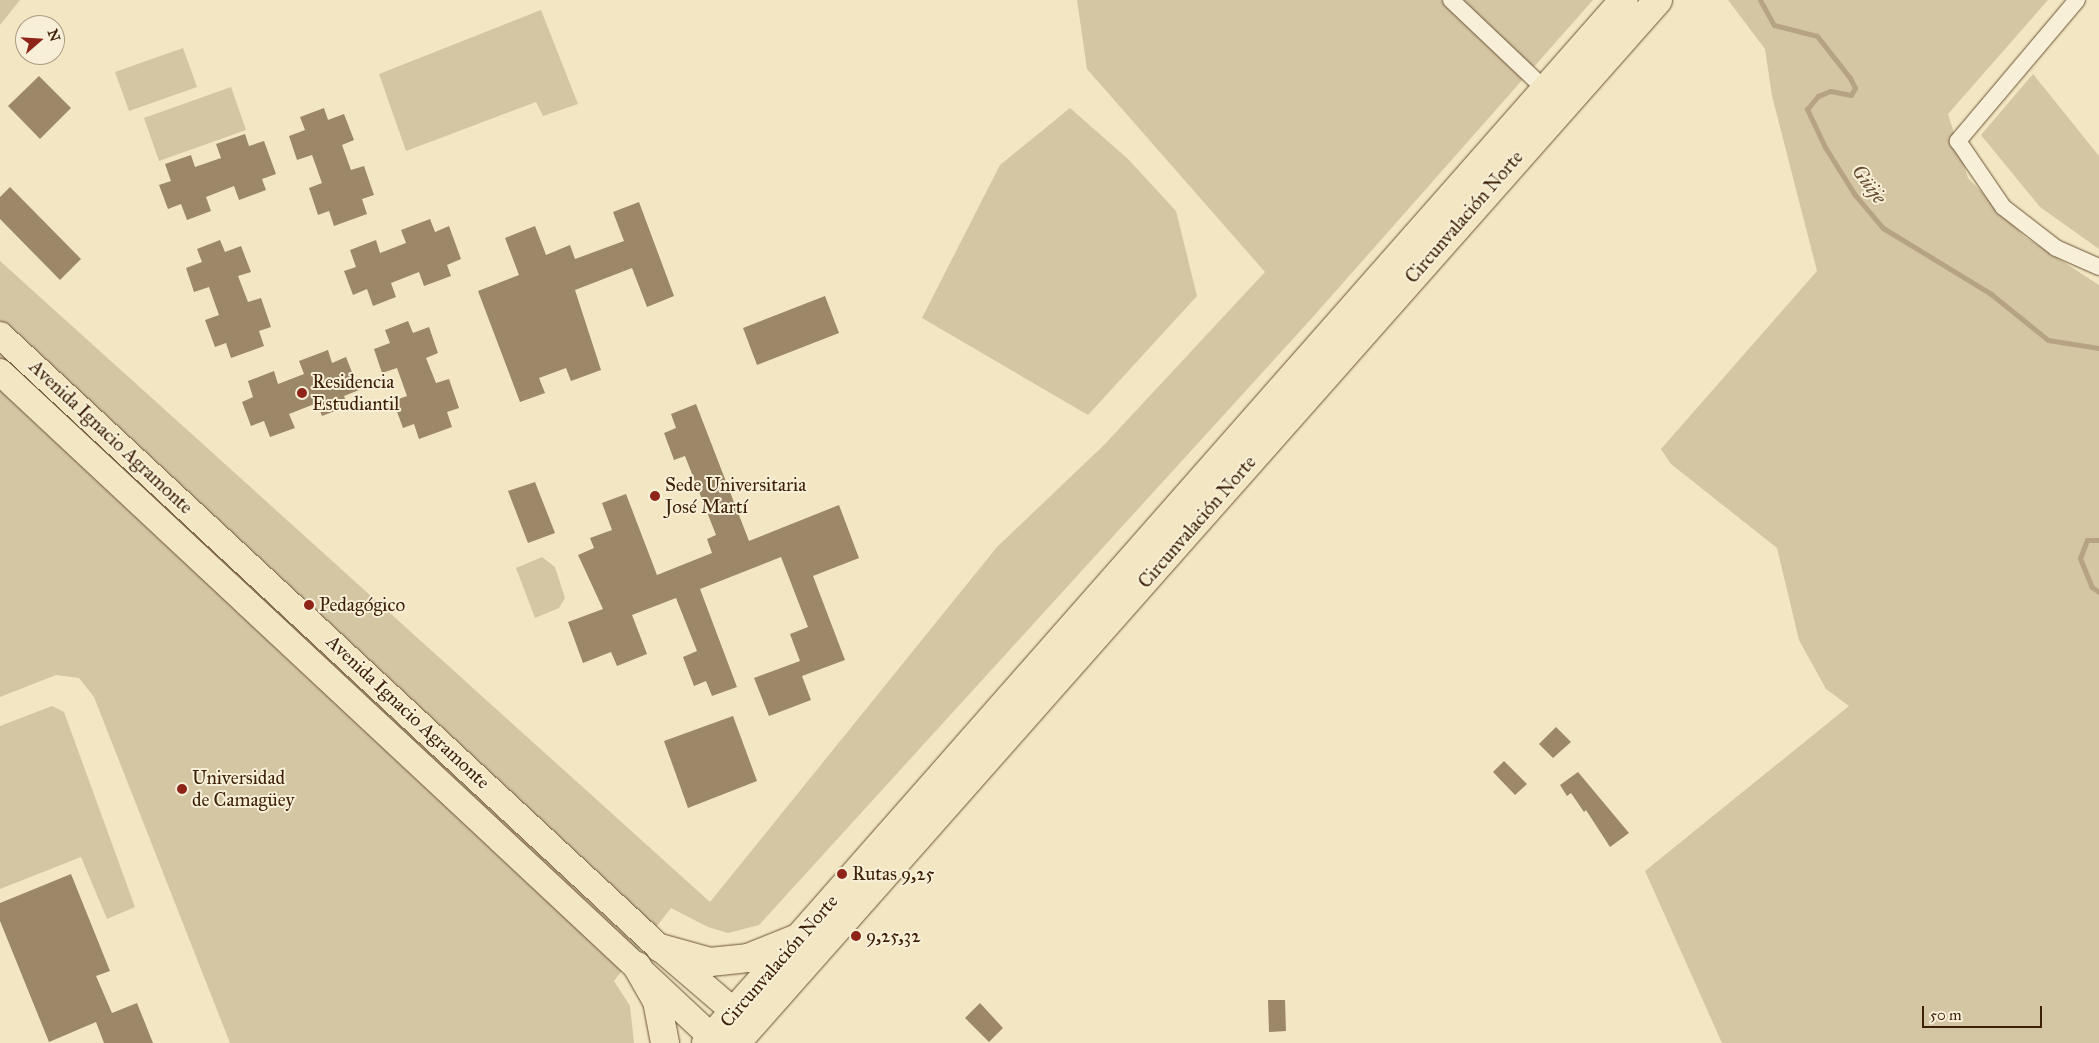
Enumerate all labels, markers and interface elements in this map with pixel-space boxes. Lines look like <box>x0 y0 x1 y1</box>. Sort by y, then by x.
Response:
north arrow <box>15 15 65 65</box>
text: N <box>44 27 64 44</box>
street label: Circunvalación Norte <box>1400 146 1528 288</box>
water label: Güije <box>1847 160 1891 208</box>
street label: Avenida Ignacio Agramonte <box>25 355 197 519</box>
place label: Residencia Estudiantil <box>312 371 399 415</box>
marker: Residencia Estudiantil <box>296 387 308 399</box>
street label: Circunvalación Norte <box>1133 451 1261 593</box>
place label: Sede Universitaria José Martí <box>665 474 806 518</box>
marker: Sede Universitaria José Martí <box>649 490 661 502</box>
place label: Pedagógico <box>319 594 405 616</box>
marker: Pedagógico <box>303 599 315 611</box>
street label: Avenida Ignacio Agramonte <box>322 630 494 794</box>
place label: Universidad de Camagüey <box>192 767 294 811</box>
marker: Universidad de Camagüey <box>176 783 188 795</box>
place label: Rutas 9,25 <box>852 863 934 885</box>
marker: Rutas 9,25 <box>836 868 848 880</box>
street label: Circunvalación Norte <box>715 890 843 1032</box>
place label: 9,25,32 <box>866 925 921 947</box>
marker: 9,25,32 <box>850 930 862 942</box>
scale bar <box>1924 996 2044 1028</box>
text: 50 m <box>1930 1006 1962 1024</box>

